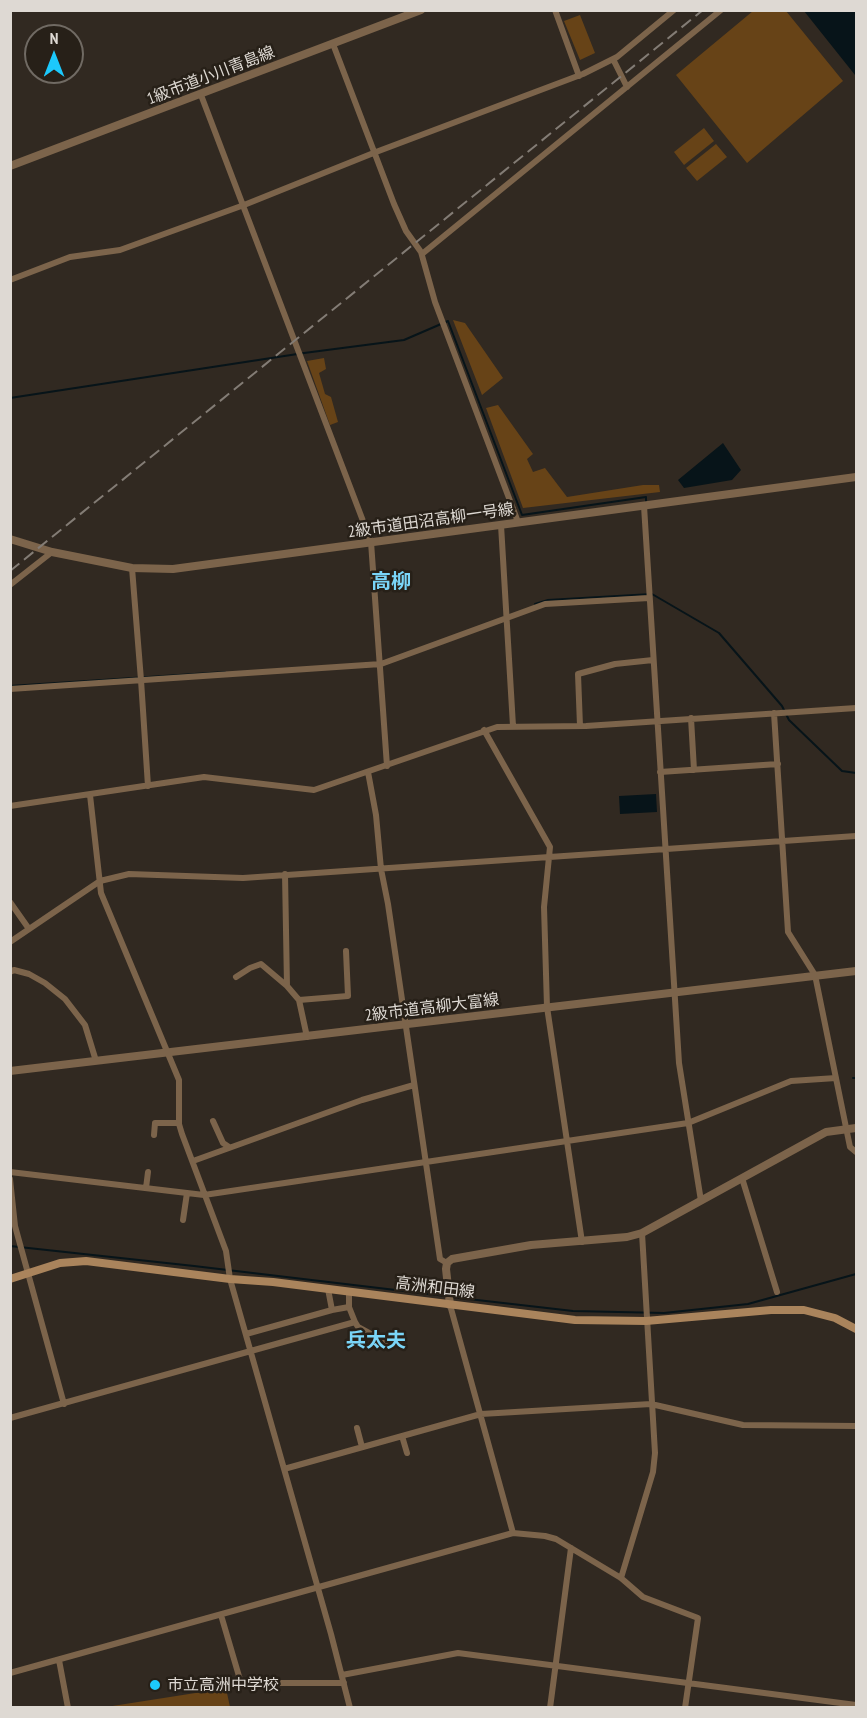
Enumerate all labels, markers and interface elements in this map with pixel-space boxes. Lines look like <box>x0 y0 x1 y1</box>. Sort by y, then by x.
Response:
north arrow <box>24 24 84 84</box>
text: N <box>50 28 58 48</box>
street label: 1級市道小川青島線 <box>144 43 278 109</box>
street label: 2級市道田沼高柳一号線 <box>347 500 515 542</box>
district label: 高柳 <box>371 570 411 594</box>
street label: 2級市道高柳大富線 <box>364 990 500 1026</box>
street label: 高洲和田線 <box>394 1274 476 1302</box>
district label: 兵太夫 <box>346 1329 406 1353</box>
place label: 市立高洲中学校 <box>167 1675 279 1695</box>
marker: 市立高洲中学校 <box>148 1678 162 1692</box>

